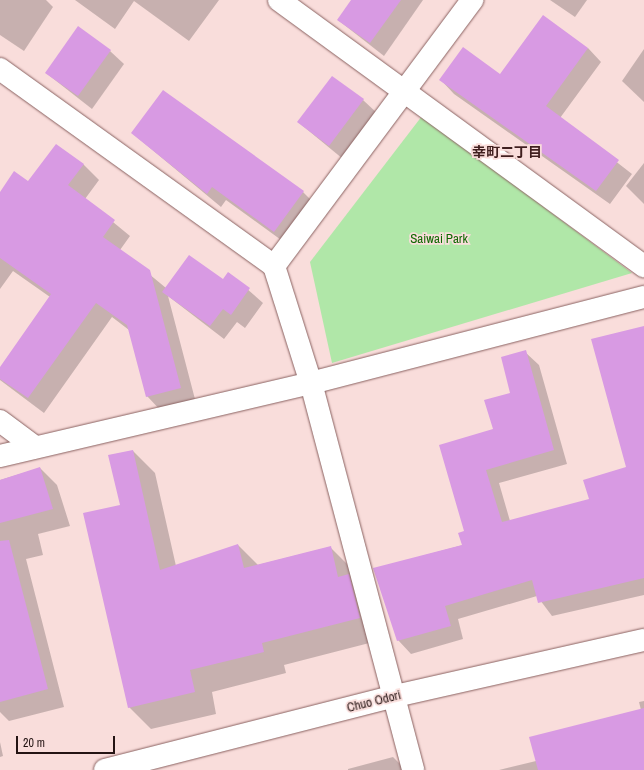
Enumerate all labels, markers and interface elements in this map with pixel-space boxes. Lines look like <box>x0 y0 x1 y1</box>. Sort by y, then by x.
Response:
district label: 幸町二丁目 <box>472 144 542 160</box>
park label: Saiwai Park <box>410 231 468 247</box>
street label: Chuo Odori <box>345 688 403 716</box>
scale bar <box>18 728 117 754</box>
text: 20 m <box>23 735 45 751</box>

